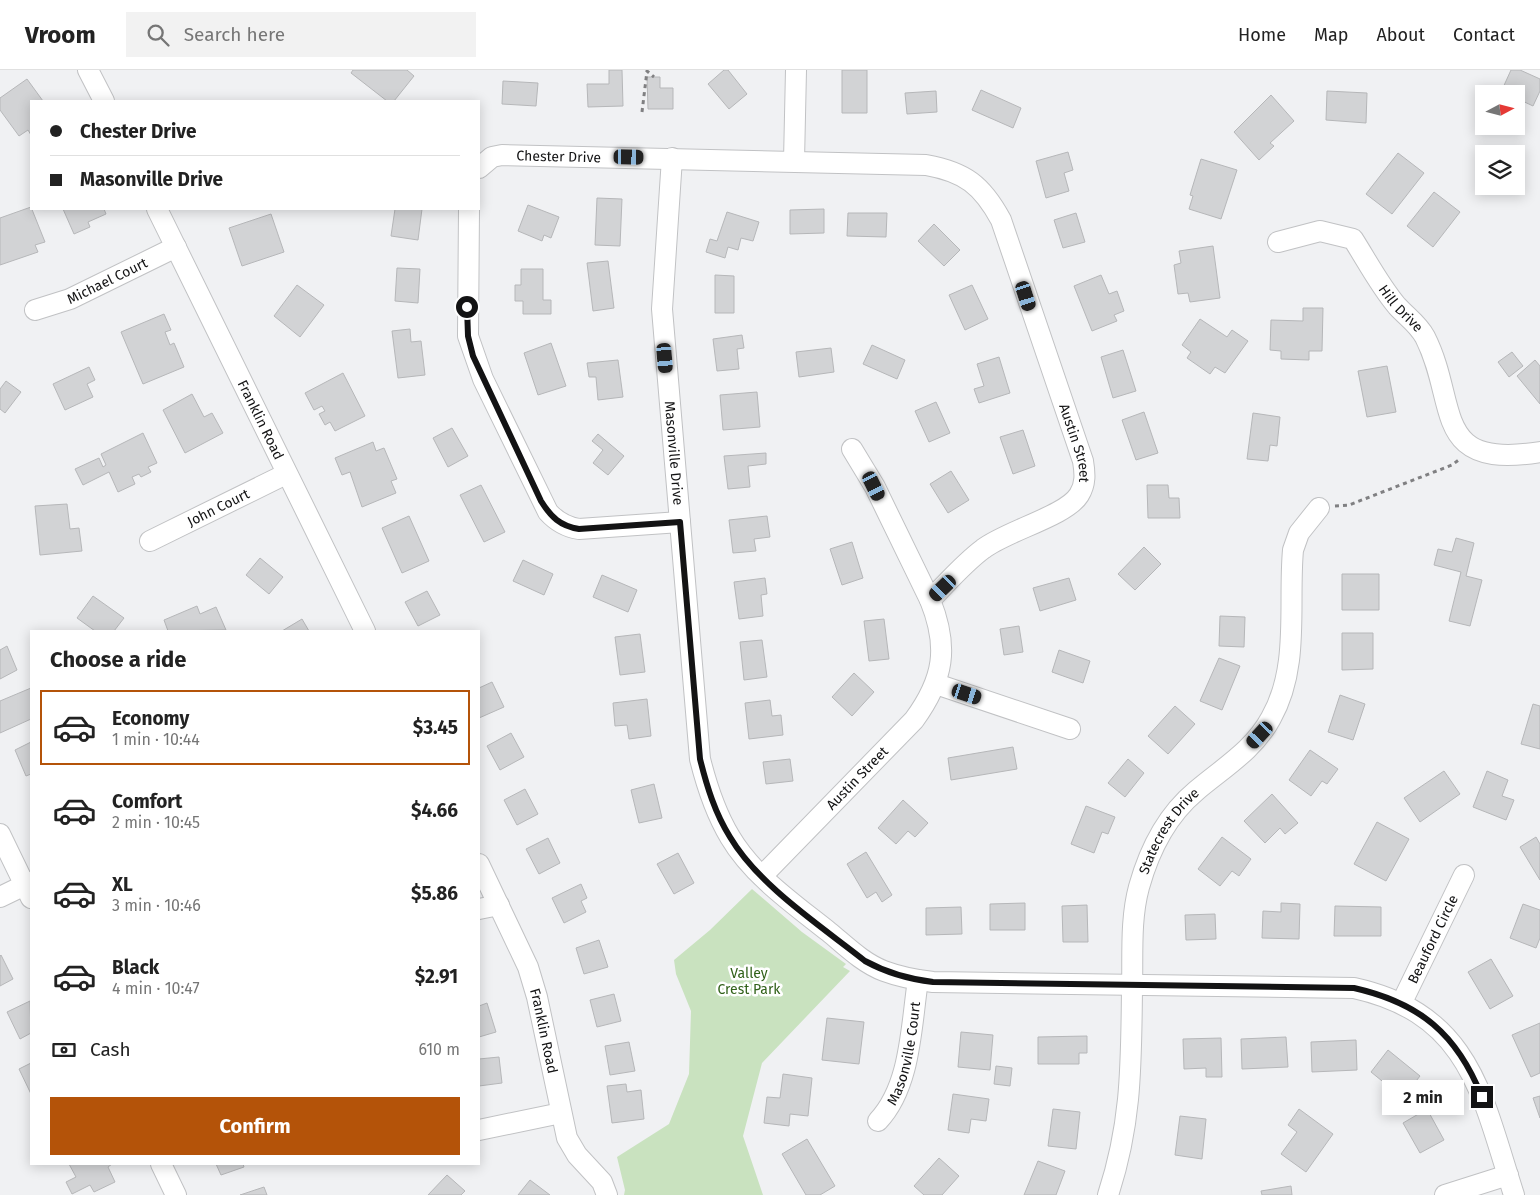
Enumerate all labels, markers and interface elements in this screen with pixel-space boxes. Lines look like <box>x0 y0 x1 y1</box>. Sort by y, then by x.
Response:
search box <box>126 12 476 57</box>
text: Vroom <box>25 21 96 49</box>
icon: search <box>144 21 172 49</box>
text: Search here <box>184 23 285 46</box>
text: Home <box>1238 24 1286 46</box>
text: Map <box>1314 24 1348 46</box>
text: About <box>1376 24 1425 46</box>
text: Contact <box>1453 24 1515 46</box>
north arrow <box>1475 85 1525 135</box>
map controls <box>1475 85 1525 195</box>
text: Chester Drive <box>80 120 196 143</box>
button: layers <box>1475 145 1525 195</box>
street label: Chester Drive <box>516 147 601 166</box>
car <box>613 149 644 165</box>
text: Masonville Drive <box>80 168 223 191</box>
street label: Michael Court <box>64 254 151 308</box>
car <box>1014 279 1037 313</box>
street label: Hill Drive <box>1375 282 1427 336</box>
route start <box>456 296 478 318</box>
car <box>656 342 673 374</box>
street label: Franklin Road <box>234 377 287 463</box>
street label: Masonville Drive <box>661 400 687 506</box>
street label: Austin Street <box>1055 402 1093 484</box>
car <box>860 469 887 503</box>
street label: John Court <box>185 485 253 530</box>
car <box>926 572 959 604</box>
text: Choose a ride <box>50 646 186 673</box>
car <box>950 682 983 706</box>
icon: car <box>52 705 97 750</box>
text: Economy <box>112 707 189 730</box>
text: $3.45 <box>413 716 458 739</box>
car <box>1244 719 1275 751</box>
text: 1 min · 10:44 <box>112 730 200 749</box>
street label: Austin Street <box>823 742 892 814</box>
street label: Statecrest Drive <box>1135 784 1203 877</box>
icon: car <box>52 788 97 833</box>
text: Comfort <box>112 790 182 813</box>
text: $4.66 <box>411 799 458 822</box>
text: 2 min · 10:45 <box>112 813 200 832</box>
icon: car <box>52 871 97 916</box>
text: XL <box>112 873 133 896</box>
text: $5.86 <box>411 882 458 905</box>
street label: Beauford Circle <box>1404 892 1462 987</box>
text: 3 min · 10:46 <box>112 896 201 915</box>
icon: car <box>52 954 97 999</box>
text: Black <box>112 956 159 979</box>
text: $2.91 <box>415 965 458 988</box>
park label: Valley Crest Park <box>717 965 781 998</box>
text: 4 min · 10:47 <box>112 979 200 998</box>
street label: Franklin Road <box>526 986 561 1075</box>
street label: Masonville Court <box>884 1000 924 1108</box>
icon: cash <box>50 1036 78 1064</box>
text: Cash <box>90 1038 131 1061</box>
text: 610 m <box>418 1040 460 1059</box>
callout: 2 min <box>1382 1080 1464 1114</box>
route end <box>1471 1086 1493 1108</box>
text: 2 min <box>1403 1088 1443 1107</box>
button: Confirm <box>50 1097 460 1155</box>

